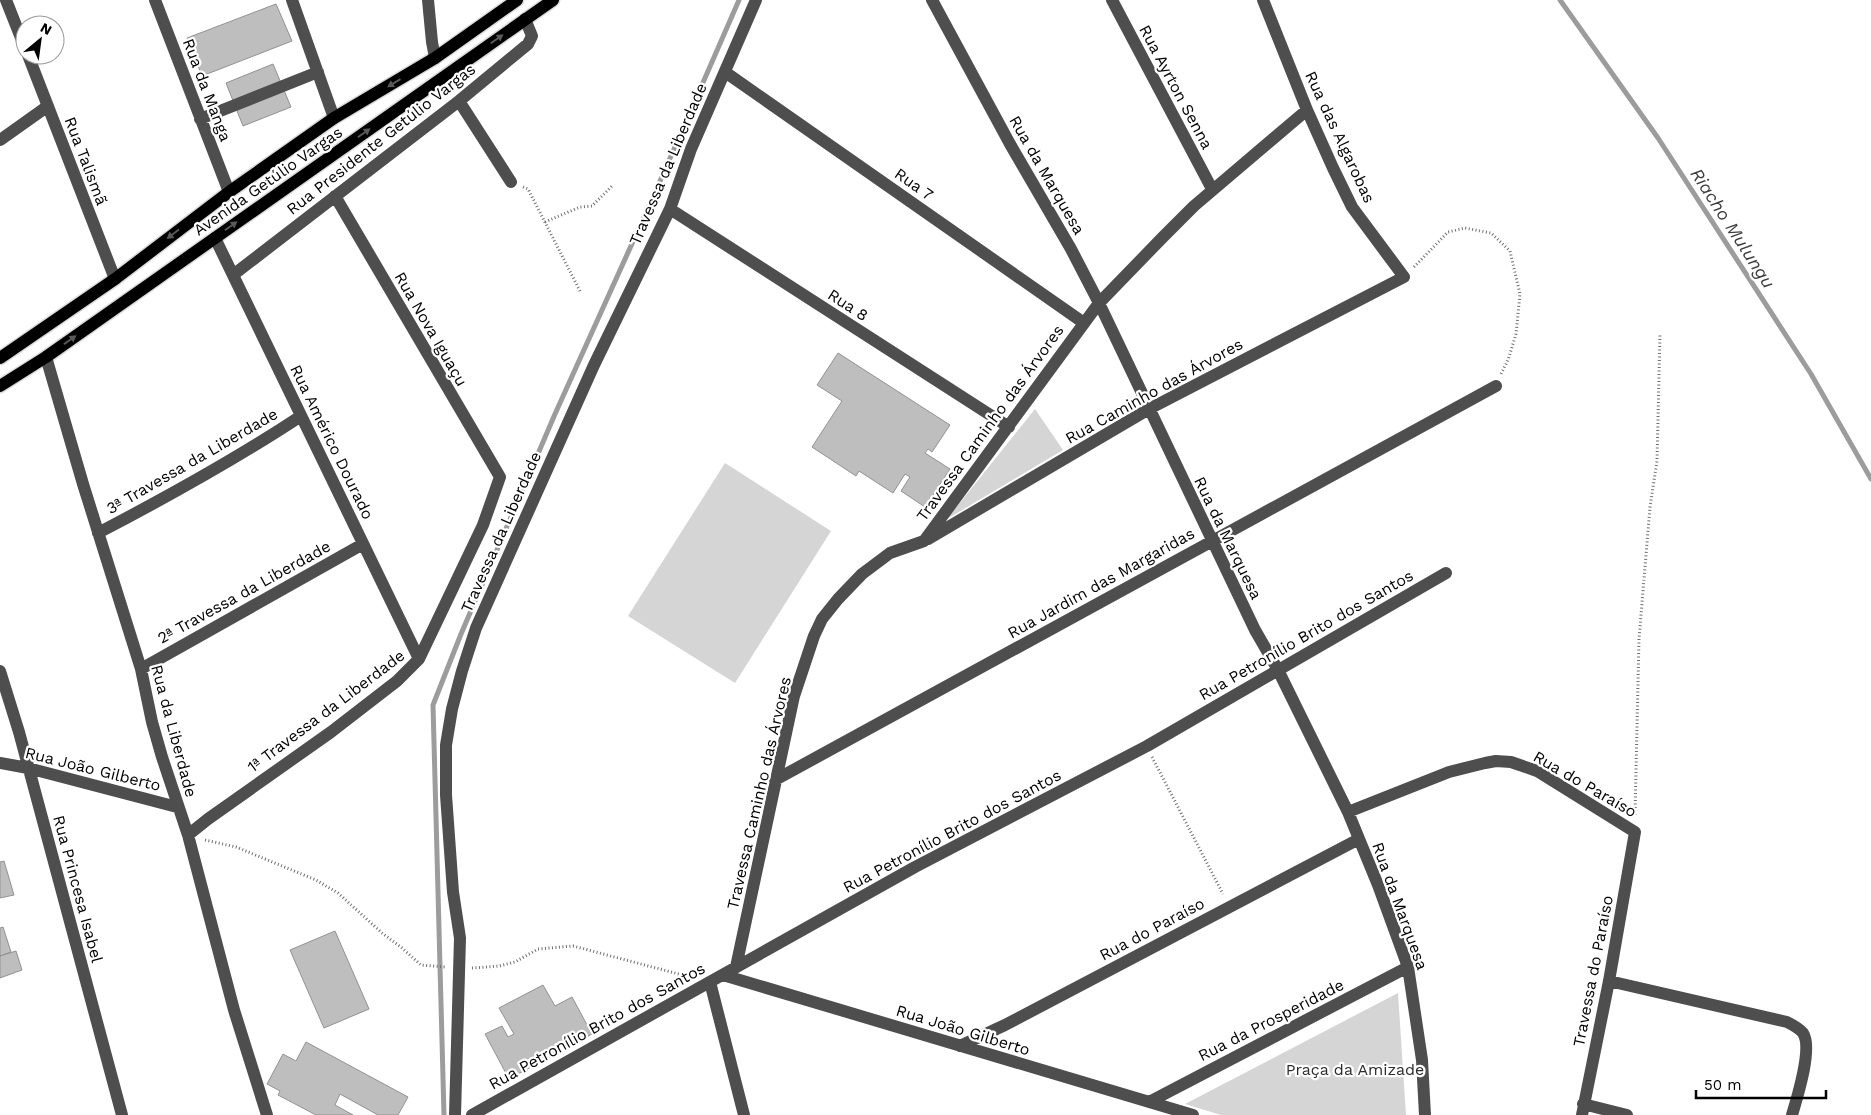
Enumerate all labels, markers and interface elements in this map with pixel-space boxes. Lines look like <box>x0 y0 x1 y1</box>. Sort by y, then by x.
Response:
north arrow <box>15 15 65 65</box>
text: N <box>38 19 55 38</box>
street label: Rua Ayrton Senna <box>1135 22 1217 152</box>
one-way arrow <box>490 34 504 44</box>
street label: Rua da Manga <box>179 36 235 144</box>
street label: Rua Presidente Getúlio Vargas <box>283 59 479 219</box>
street label: Rua das Algarobas <box>1301 68 1379 206</box>
one-way arrow <box>387 79 400 88</box>
street label: Travessa da Liberdade <box>625 80 711 248</box>
street label: Rua da Marquesa <box>1005 112 1089 238</box>
street label: Rua Talismã <box>60 114 112 208</box>
street label: Avenida Getúlio Vargas <box>190 122 346 240</box>
one-way arrow <box>357 128 371 138</box>
street label: Rua 7 <box>891 164 937 204</box>
water label: Riacho Mulungu <box>1686 164 1780 292</box>
one-way arrow <box>224 221 238 231</box>
one-way arrow <box>167 229 180 240</box>
street label: Rua Nova Iguaçu <box>391 268 471 390</box>
street label: Rua 8 <box>824 285 872 325</box>
street label: Travessa Caminho das Árvores <box>912 321 1068 525</box>
street label: Rua Caminho das Árvores <box>1062 334 1246 448</box>
one-way arrow <box>63 335 77 345</box>
street label: Rua Américo Dourado <box>286 362 378 522</box>
street label: 3ª Travessa da Liberdade <box>103 404 281 518</box>
street label: Travessa da Liberdade <box>457 449 545 615</box>
street label: Rua da Marquesa <box>1190 474 1266 602</box>
street label: Rua Jardim das Margaridas <box>1004 524 1198 642</box>
street label: 2ª Travessa da Liberdade <box>154 537 334 647</box>
street label: Rua Petronílio Brito dos Santos <box>1195 566 1417 704</box>
street label: 1ª Travessa da Liberdade <box>244 646 408 776</box>
street label: Rua da Liberdade <box>147 663 201 799</box>
street label: Travessa Caminho das Árvores <box>723 675 795 911</box>
street label: Rua João Gilberto <box>23 743 163 795</box>
street label: Rua do Paraíso <box>1530 747 1640 821</box>
street label: Rua Petronílio Brito dos Santos <box>840 765 1064 897</box>
street label: Rua Princesa Isabel <box>49 813 107 965</box>
street label: Rua da Marquesa <box>1368 840 1432 972</box>
street label: Rua do Paraíso <box>1096 893 1208 965</box>
street label: Travessa do Paraíso <box>1569 894 1617 1048</box>
street label: Rua Petronílio Brito dos Santos <box>486 958 708 1094</box>
street label: Rua da Prosperidade <box>1195 975 1347 1065</box>
street label: Rua João Gilberto <box>894 1001 1032 1059</box>
park label: Praça da Amizade <box>1286 1060 1424 1079</box>
scale bar <box>1696 1068 1826 1100</box>
text: 50 m <box>1704 1076 1741 1094</box>

